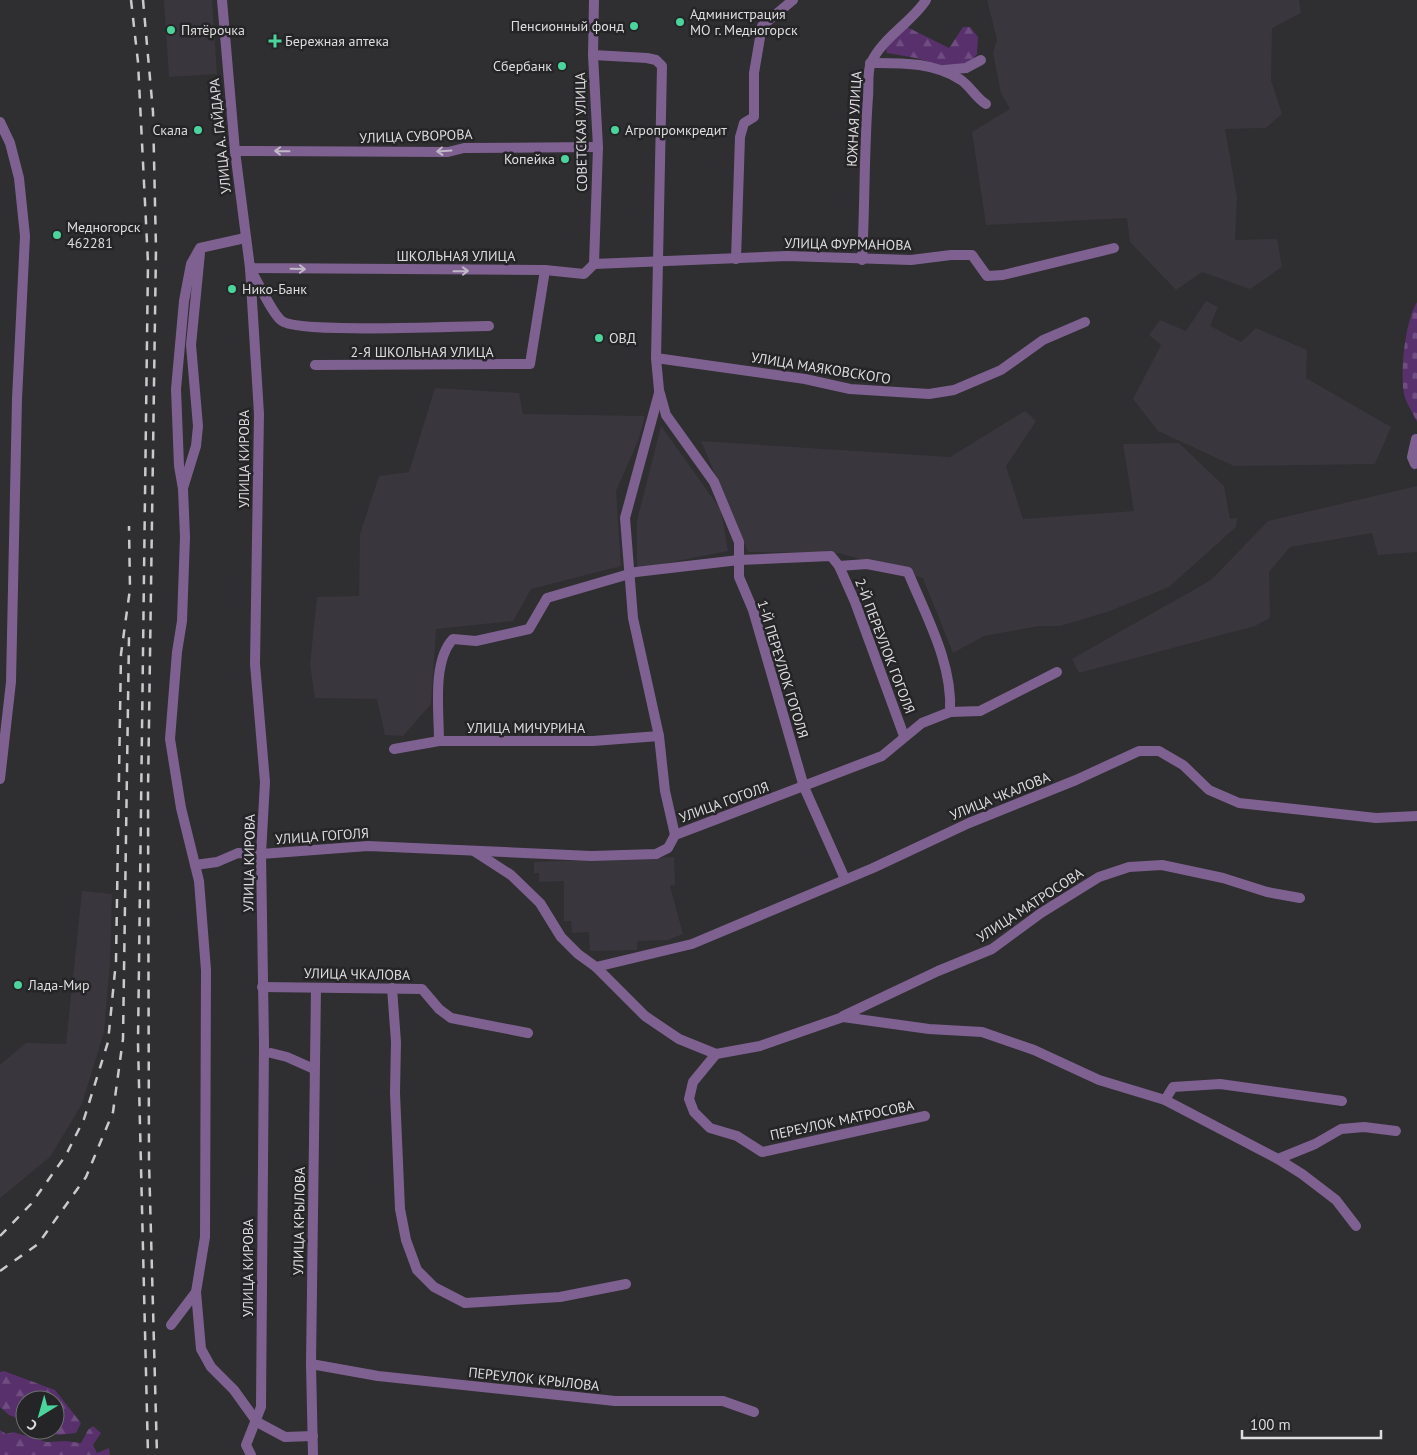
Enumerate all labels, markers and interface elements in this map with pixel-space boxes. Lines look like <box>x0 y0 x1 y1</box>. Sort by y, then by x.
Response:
place label: Администрация МО г. Медногорск <box>690 5 798 39</box>
marker: Администрация МО г. Медногорск <box>674 16 686 28</box>
place label: Пенсионный фонд <box>511 17 624 35</box>
marker: Пенсионный фонд <box>628 20 640 32</box>
place label: Пятёрочка <box>181 21 245 39</box>
marker: Пятёрочка <box>165 24 177 36</box>
place label: Бережная аптека <box>285 32 389 50</box>
marker: Бережная аптека <box>269 35 281 47</box>
place label: Сбербанк <box>493 57 552 75</box>
marker: Сбербанк <box>556 60 568 72</box>
street label: ЮЖНАЯ УЛИЦА <box>843 70 866 167</box>
street label: СОВЕТСКАЯ УЛИЦА <box>571 71 591 192</box>
street label: УЛИЦА А. ГАЙДАРА <box>205 77 235 195</box>
place label: Скала <box>152 121 188 139</box>
place label: Агропромкредит <box>625 121 727 139</box>
marker: Скала <box>192 124 204 136</box>
marker: Агропромкредит <box>609 124 621 136</box>
street label: УЛИЦА СУВОРОВА <box>359 125 474 147</box>
one-way arrow <box>274 146 290 156</box>
one-way arrow <box>437 147 453 156</box>
place label: Копейка <box>504 150 555 168</box>
marker: Копейка <box>559 153 571 165</box>
place label: Медногорск 462281 <box>67 218 141 252</box>
marker: Медногорск 462281 <box>51 229 63 241</box>
street label: УЛИЦА ФУРМАНОВА <box>784 234 913 254</box>
street label: ШКОЛЬНАЯ УЛИЦА <box>397 247 516 265</box>
one-way arrow <box>290 264 306 273</box>
one-way arrow <box>452 266 469 276</box>
place label: Нико-Банк <box>242 280 307 298</box>
marker: Нико-Банк <box>226 283 238 295</box>
place label: ОВД <box>609 329 636 347</box>
marker: ОВД <box>593 332 605 344</box>
street label: 2-Я ШКОЛЬНАЯ УЛИЦА <box>350 343 494 361</box>
street label: УЛИЦА МАЯКОВСКОГО <box>750 348 892 388</box>
street label: УЛИЦА КИРОВА <box>235 409 253 508</box>
street label: 2-Й ПЕРЕУЛОК ГОГОЛЯ <box>851 576 919 716</box>
street label: 1-Й ПЕРЕУЛОК ГОГОЛЯ <box>753 598 813 740</box>
street label: УЛИЦА МИЧУРИНА <box>467 719 586 737</box>
street label: УЛИЦА ЧКАЛОВА <box>947 767 1053 824</box>
street label: УЛИЦА ГОГОЛЯ <box>677 777 771 827</box>
street label: УЛИЦА КИРОВА <box>239 813 259 912</box>
street label: УЛИЦА ГОГОЛЯ <box>274 824 370 848</box>
street label: УЛИЦА МАТРОСОВА <box>973 863 1087 946</box>
street label: УЛИЦА ЧКАЛОВА <box>304 964 411 984</box>
place label: Лада-Мир <box>27 976 90 994</box>
marker: Лада-Мир <box>12 979 24 991</box>
street label: ПЕРЕУЛОК МАТРОСОВА <box>768 1096 916 1144</box>
street label: УЛИЦА КРЫЛОВА <box>289 1166 309 1275</box>
street label: УЛИЦА КИРОВА <box>239 1218 257 1317</box>
street label: ПЕРЕУЛОК КРЫЛОВА <box>468 1363 601 1395</box>
north arrow <box>15 1390 65 1440</box>
scale bar <box>1242 1408 1381 1440</box>
text: 100 m <box>1250 1415 1291 1434</box>
text: С <box>23 1416 41 1435</box>

